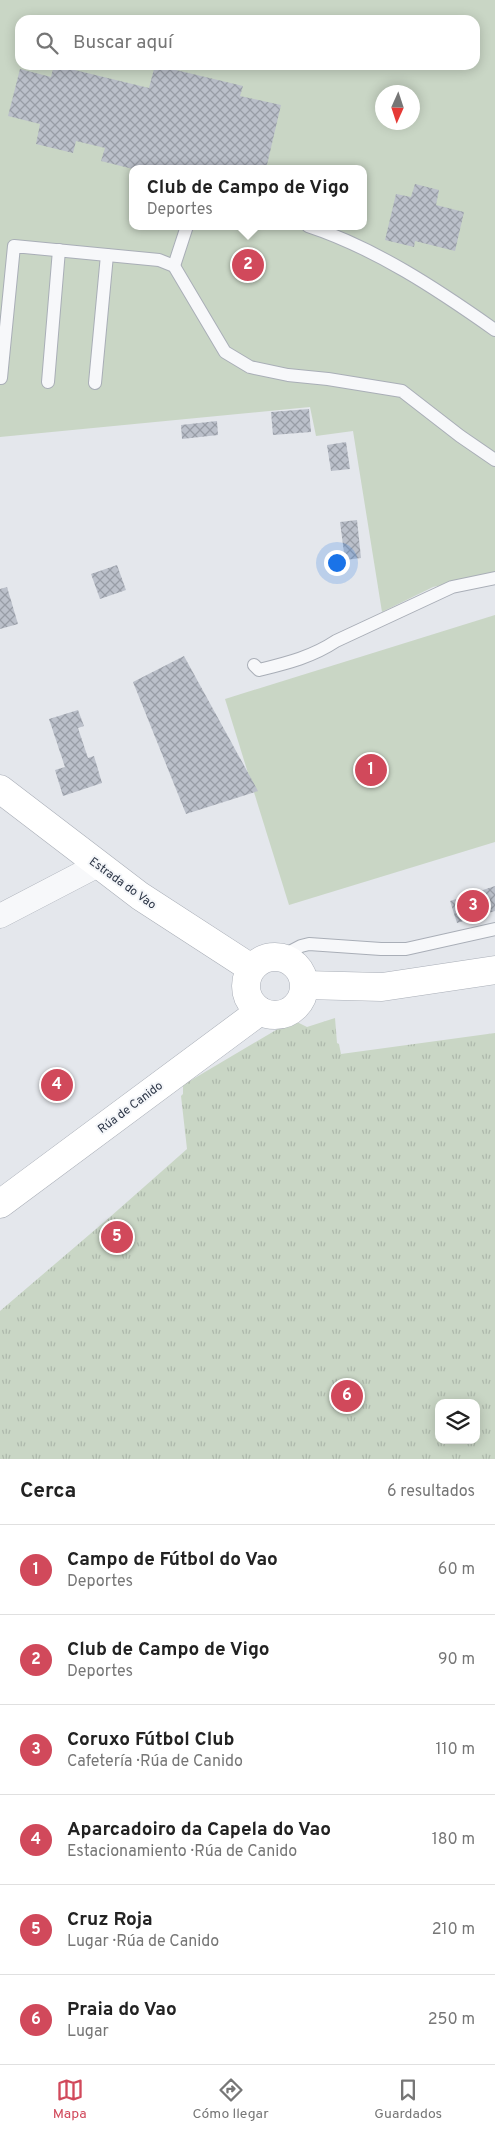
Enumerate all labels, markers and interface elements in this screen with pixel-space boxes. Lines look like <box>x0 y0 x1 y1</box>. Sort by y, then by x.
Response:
search box <box>15 15 480 70</box>
icon: search <box>33 29 61 57</box>
text: Buscar aquí <box>73 31 173 55</box>
north arrow <box>375 85 420 130</box>
popup <box>129 165 367 230</box>
text: Club de Campo de Vigo <box>147 176 349 200</box>
text: Deportes <box>147 200 213 220</box>
pin: 2 <box>232 246 264 284</box>
your location <box>324 550 350 576</box>
pin: 1 <box>355 751 387 789</box>
street label: Estrada do Vao <box>86 854 159 914</box>
pin: 3 <box>457 887 489 925</box>
pin: 4 <box>41 1066 73 1104</box>
street label: Rúa de Canido <box>95 1078 166 1137</box>
pin: 5 <box>101 1218 133 1256</box>
pin: 6 <box>331 1377 363 1415</box>
map controls <box>435 1399 480 1444</box>
button: layers <box>435 1399 480 1444</box>
text: Cerca <box>20 1478 76 1505</box>
text: 6 resultados <box>387 1482 475 1502</box>
text: Campo de Fútbol do Vao <box>67 1548 278 1572</box>
text: 1 <box>33 1560 39 1580</box>
text: 60 m <box>438 1560 475 1580</box>
text: Deportes <box>67 1572 133 1592</box>
text: Club de Campo de Vigo <box>67 1638 270 1662</box>
text: 2 <box>31 1650 41 1670</box>
text: 90 m <box>438 1650 475 1670</box>
text: Deportes <box>67 1662 133 1682</box>
text: Coruxo Fútbol Club <box>67 1728 234 1752</box>
text: 3 <box>31 1740 41 1760</box>
text: 110 m <box>435 1740 475 1760</box>
text: Cafetería · Rúa de Canido <box>67 1752 243 1772</box>
text: Aparcadoiro da Capela do Vao <box>67 1818 331 1842</box>
text: 4 <box>31 1830 41 1850</box>
text: 180 m <box>432 1830 475 1850</box>
text: Estacionamiento · Rúa de Canido <box>67 1842 297 1862</box>
text: Cruz Roja <box>67 1908 153 1932</box>
text: 5 <box>31 1920 41 1940</box>
text: 210 m <box>432 1920 475 1940</box>
text: Lugar · Rúa de Canido <box>67 1932 219 1952</box>
text: Praia do Vao <box>67 1998 177 2022</box>
text: 6 <box>31 2010 41 2030</box>
text: 250 m <box>428 2010 475 2030</box>
text: Lugar <box>67 2022 109 2042</box>
tab: Mapa <box>53 2076 87 2123</box>
tab: Cómo llegar <box>192 2076 269 2123</box>
tab: Guardados <box>374 2076 442 2123</box>

